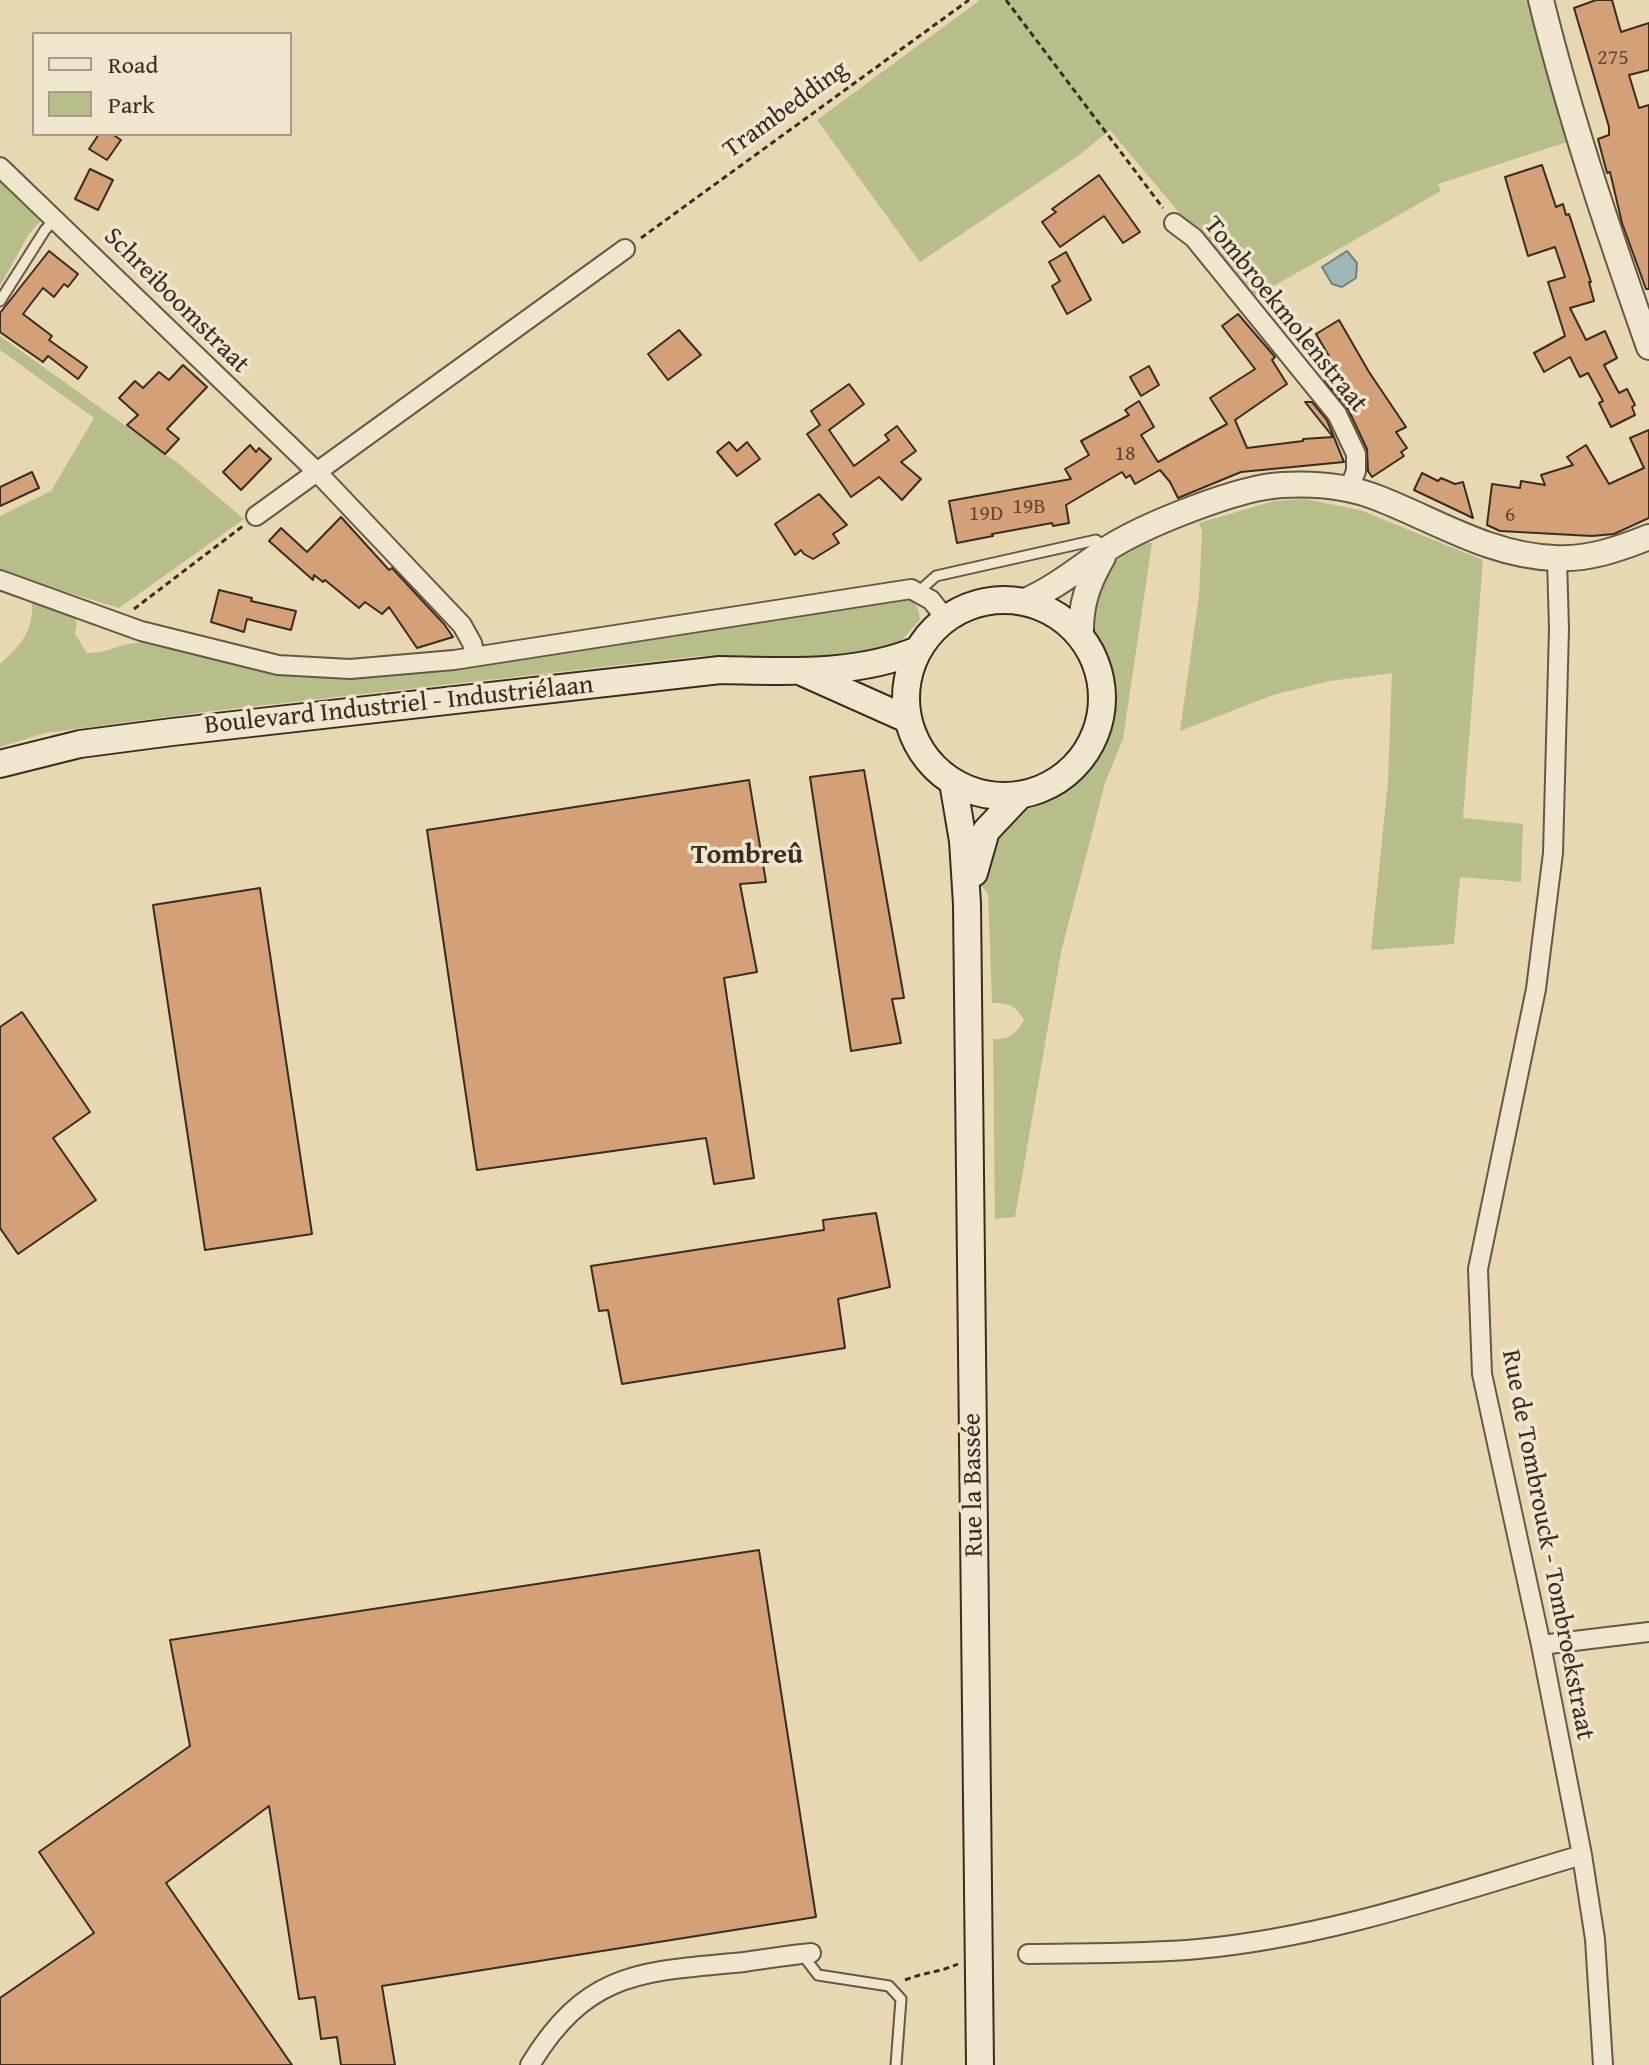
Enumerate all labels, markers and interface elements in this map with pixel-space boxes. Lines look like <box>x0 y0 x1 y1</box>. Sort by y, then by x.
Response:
legend <box>32 32 292 136</box>
house number: 275 <box>1597 45 1629 71</box>
text: Road <box>108 47 158 82</box>
street label: Trambedding <box>717 54 855 166</box>
text: Park <box>108 87 154 122</box>
street label: Tombroekmolenstraat <box>1196 211 1374 419</box>
street label: Schreiboomstraat <box>97 222 255 380</box>
house number: 18 <box>1114 441 1136 467</box>
house number: 19B <box>1012 494 1046 520</box>
house number: 19D <box>969 501 1003 527</box>
house number: 6 <box>1505 502 1515 528</box>
street label: Boulevard Industriel - Industriélaan <box>203 670 595 742</box>
district label: Tombreû <box>691 839 803 873</box>
street label: Rue de Tombrouck - Tombroekstraat <box>1494 1347 1600 1743</box>
street label: Rue la Bassée <box>957 1413 991 1557</box>

